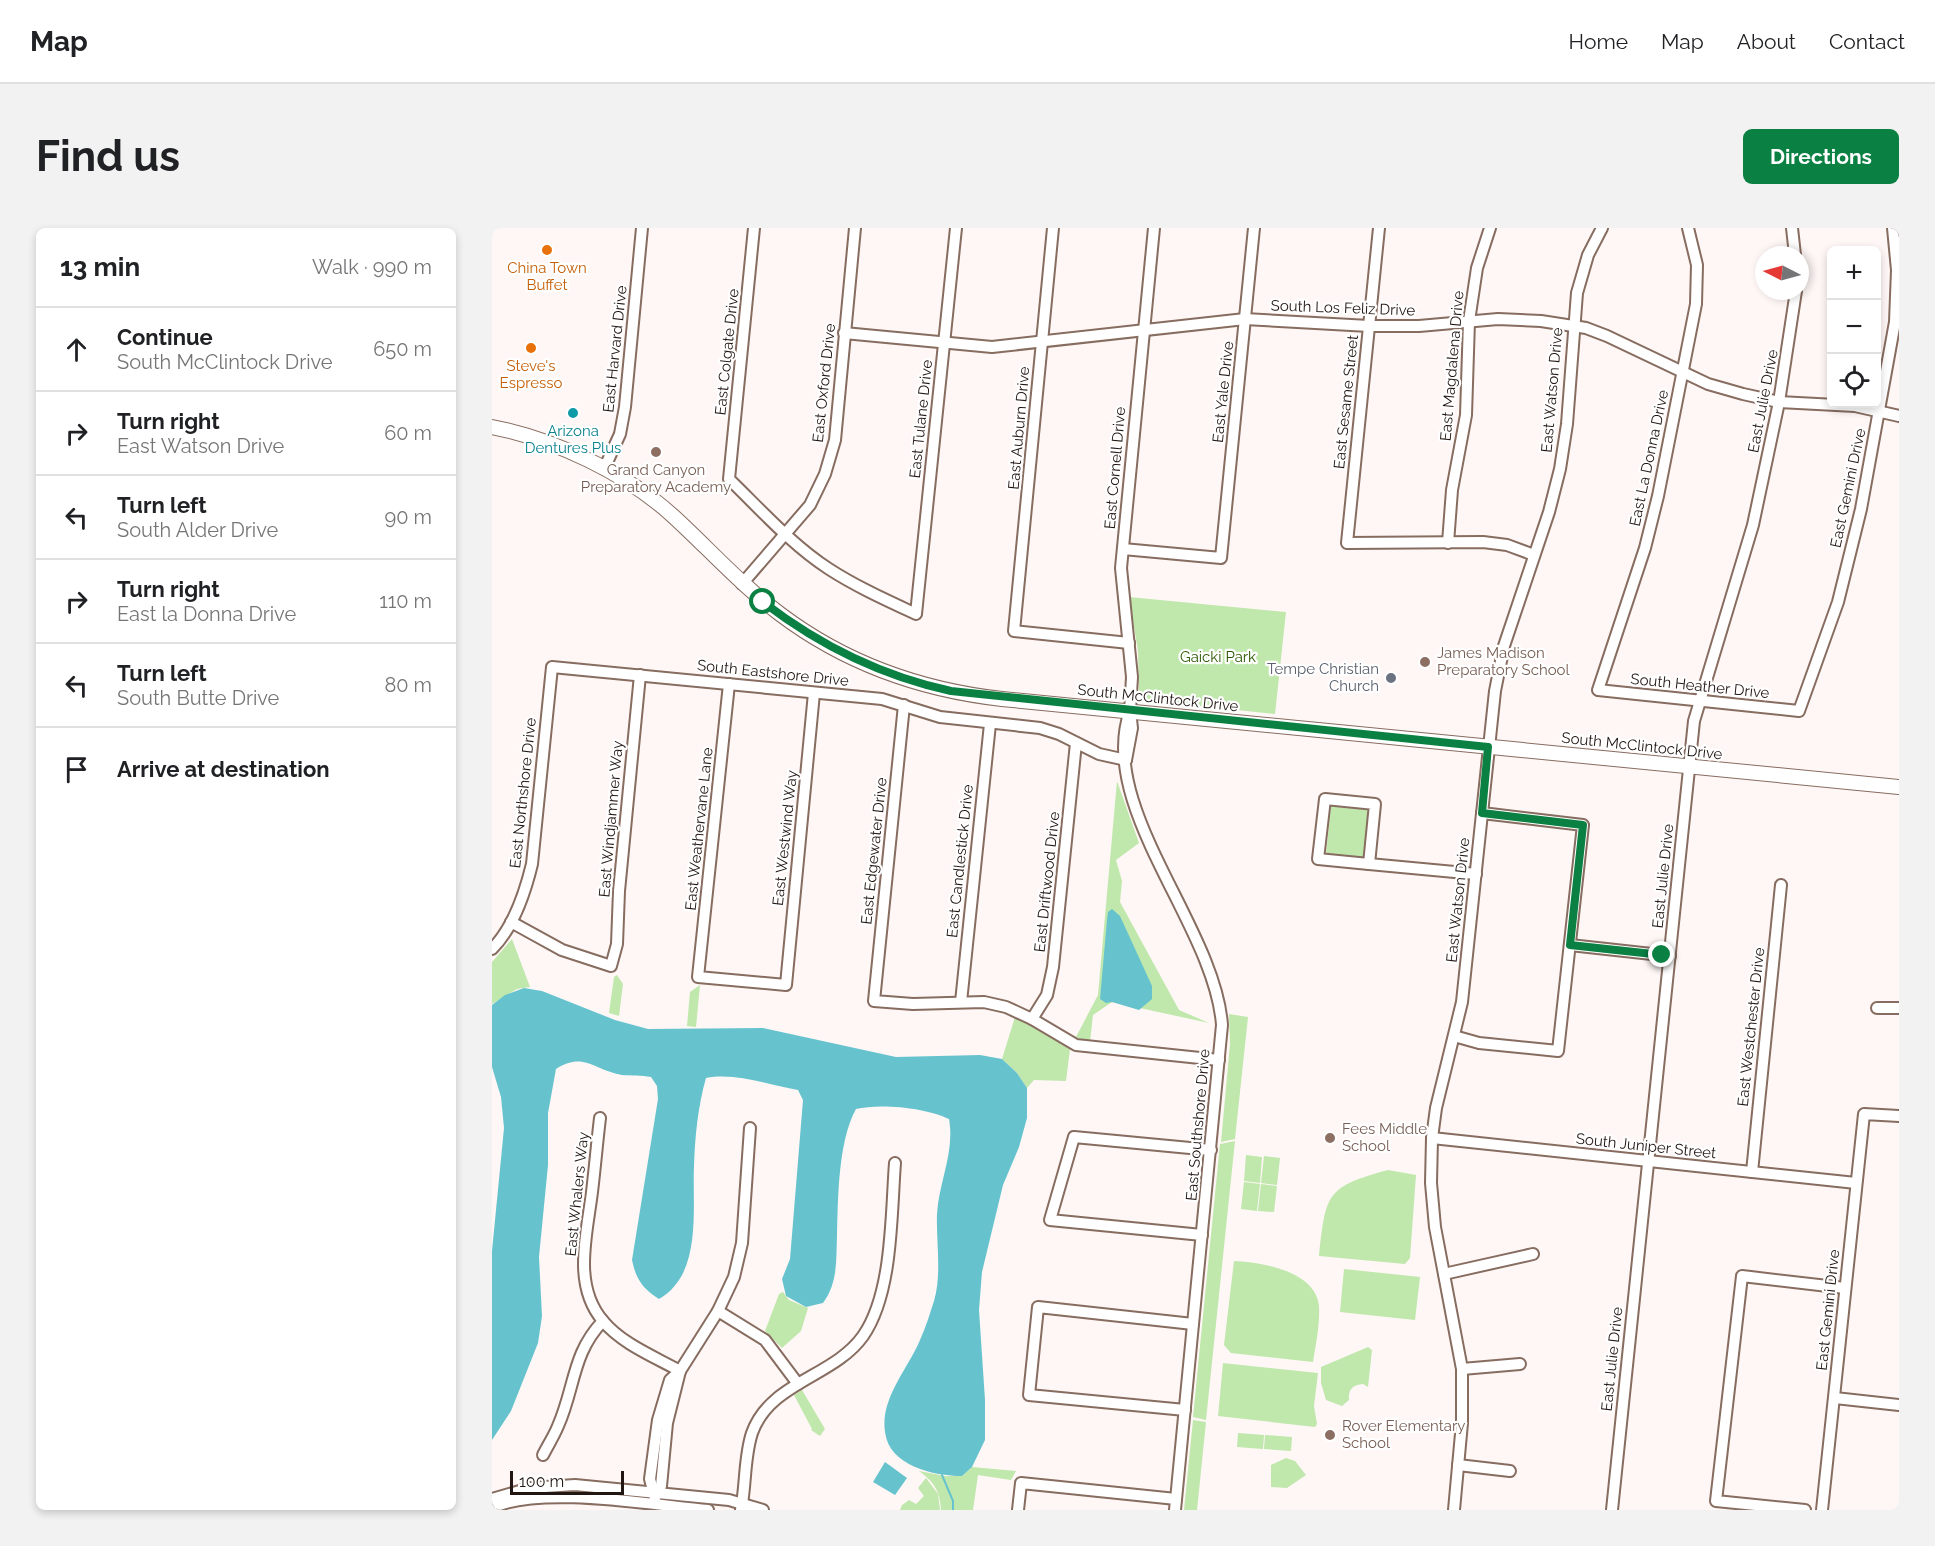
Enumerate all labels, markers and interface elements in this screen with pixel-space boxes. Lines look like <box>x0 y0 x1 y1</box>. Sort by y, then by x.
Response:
text: Map <box>30 25 88 58</box>
text: Home <box>1569 29 1628 54</box>
text: Map <box>1661 29 1704 54</box>
text: About <box>1737 29 1796 54</box>
text: Contact <box>1829 29 1905 54</box>
button: Directions <box>1743 129 1899 184</box>
text: Find us <box>36 132 180 181</box>
marker: China Town Buffet <box>540 243 554 257</box>
north arrow <box>1755 246 1809 300</box>
map controls <box>1827 246 1881 408</box>
button: + <box>1827 246 1881 300</box>
text: 13 min <box>60 252 140 282</box>
text: Walk · 990 m <box>312 255 432 279</box>
place label: China Town Buffet <box>507 259 587 294</box>
street label: East Harvard Drive <box>599 284 631 413</box>
street label: East Colgate Drive <box>711 288 743 416</box>
street label: East Magdalena Drive <box>1436 290 1468 442</box>
street label: South Los Feliz Drive <box>1270 296 1416 320</box>
button: − <box>1827 300 1881 354</box>
street label: East Oxford Drive <box>809 322 839 443</box>
text: Continue <box>117 324 213 350</box>
street label: East Watson Drive <box>1538 327 1566 453</box>
icon: ahead <box>60 333 93 366</box>
street label: East Sesame Street <box>1330 334 1362 470</box>
text: 650 m <box>373 337 432 361</box>
street label: East Yale Drive <box>1209 340 1237 444</box>
marker: Steve's Espresso <box>524 341 538 355</box>
street label: East Julie Drive <box>1744 348 1782 454</box>
text: South McClintock Drive <box>117 350 333 374</box>
button: locate <box>1827 354 1881 408</box>
place label: Steve's Espresso <box>500 357 562 392</box>
street label: East Tulane Drive <box>906 359 936 479</box>
street label: East Auburn Drive <box>1005 365 1033 490</box>
street label: East La Donna Drive <box>1626 388 1672 528</box>
marker: Arizona Dentures Plus <box>566 406 580 420</box>
street label: East Cornell Drive <box>1101 406 1129 530</box>
text: Turn right <box>117 408 220 434</box>
icon: right <box>60 417 93 450</box>
text: 60 m <box>384 421 432 445</box>
place label: Arizona Dentures Plus <box>525 422 621 457</box>
street label: East Gemini Drive <box>1827 426 1869 549</box>
text: East Watson Drive <box>117 434 284 458</box>
marker: Grand Canyon Preparatory Academy <box>649 445 663 459</box>
place label: Grand Canyon Preparatory Academy <box>581 461 731 496</box>
text: Turn left <box>117 492 207 518</box>
icon: left <box>60 501 93 534</box>
text: 90 m <box>385 505 432 529</box>
text: South Alder Drive <box>117 518 278 542</box>
text: Turn right <box>117 576 220 602</box>
icon: right <box>60 585 93 618</box>
route start <box>749 588 775 614</box>
text: 110 m <box>379 589 432 613</box>
text: East la Donna Drive <box>117 602 296 626</box>
place label: James Madison Preparatory School <box>1437 644 1571 679</box>
park label: Gaicki Park <box>1180 648 1256 666</box>
marker: James Madison Preparatory School <box>1418 655 1432 669</box>
street label: South Eastshore Drive <box>696 656 850 690</box>
text: Turn left <box>117 660 207 686</box>
place label: Tempe Christian Church <box>1267 660 1379 695</box>
icon: left <box>60 669 93 702</box>
street label: South Heather Drive <box>1630 670 1771 702</box>
marker: Tempe Christian Church <box>1384 671 1398 685</box>
text: 80 m <box>384 673 432 697</box>
street label: South McClintock Drive <box>1077 681 1240 715</box>
text: South Butte Drive <box>117 686 279 710</box>
street label: East Northshore Drive <box>506 717 540 869</box>
street label: South McClintock Drive <box>1561 729 1724 763</box>
street label: East Windjammer Way <box>595 740 627 898</box>
street label: East Weathervane Lane <box>681 746 717 912</box>
icon: arrive <box>60 753 93 786</box>
text: Arrive at destination <box>117 756 330 782</box>
street label: East Westwind Way <box>769 769 801 907</box>
street label: East Edgewater Drive <box>857 776 891 925</box>
street label: East Candlestick Drive <box>943 783 977 939</box>
street label: East Driftwood Drive <box>1031 811 1063 953</box>
street label: East Julie Drive <box>1649 823 1677 929</box>
street label: East Watson Drive <box>1442 837 1474 963</box>
route end <box>1648 941 1674 967</box>
street label: East Westchester Drive <box>1734 946 1768 1107</box>
street label: East Southshore Drive <box>1182 1048 1214 1202</box>
place label: Fees Middle School <box>1342 1120 1427 1155</box>
street label: South Juniper Street <box>1575 1130 1717 1162</box>
street label: East Whalers Way <box>562 1131 592 1257</box>
marker: Fees Middle School <box>1323 1131 1337 1145</box>
street label: East Gemini Drive <box>1813 1248 1843 1371</box>
street label: East Julie Drive <box>1598 1306 1626 1412</box>
place label: Rover Elementary School <box>1342 1417 1465 1452</box>
marker: Rover Elementary School <box>1323 1428 1337 1442</box>
scale bar <box>510 1468 624 1496</box>
text: 100 m <box>519 1472 564 1491</box>

